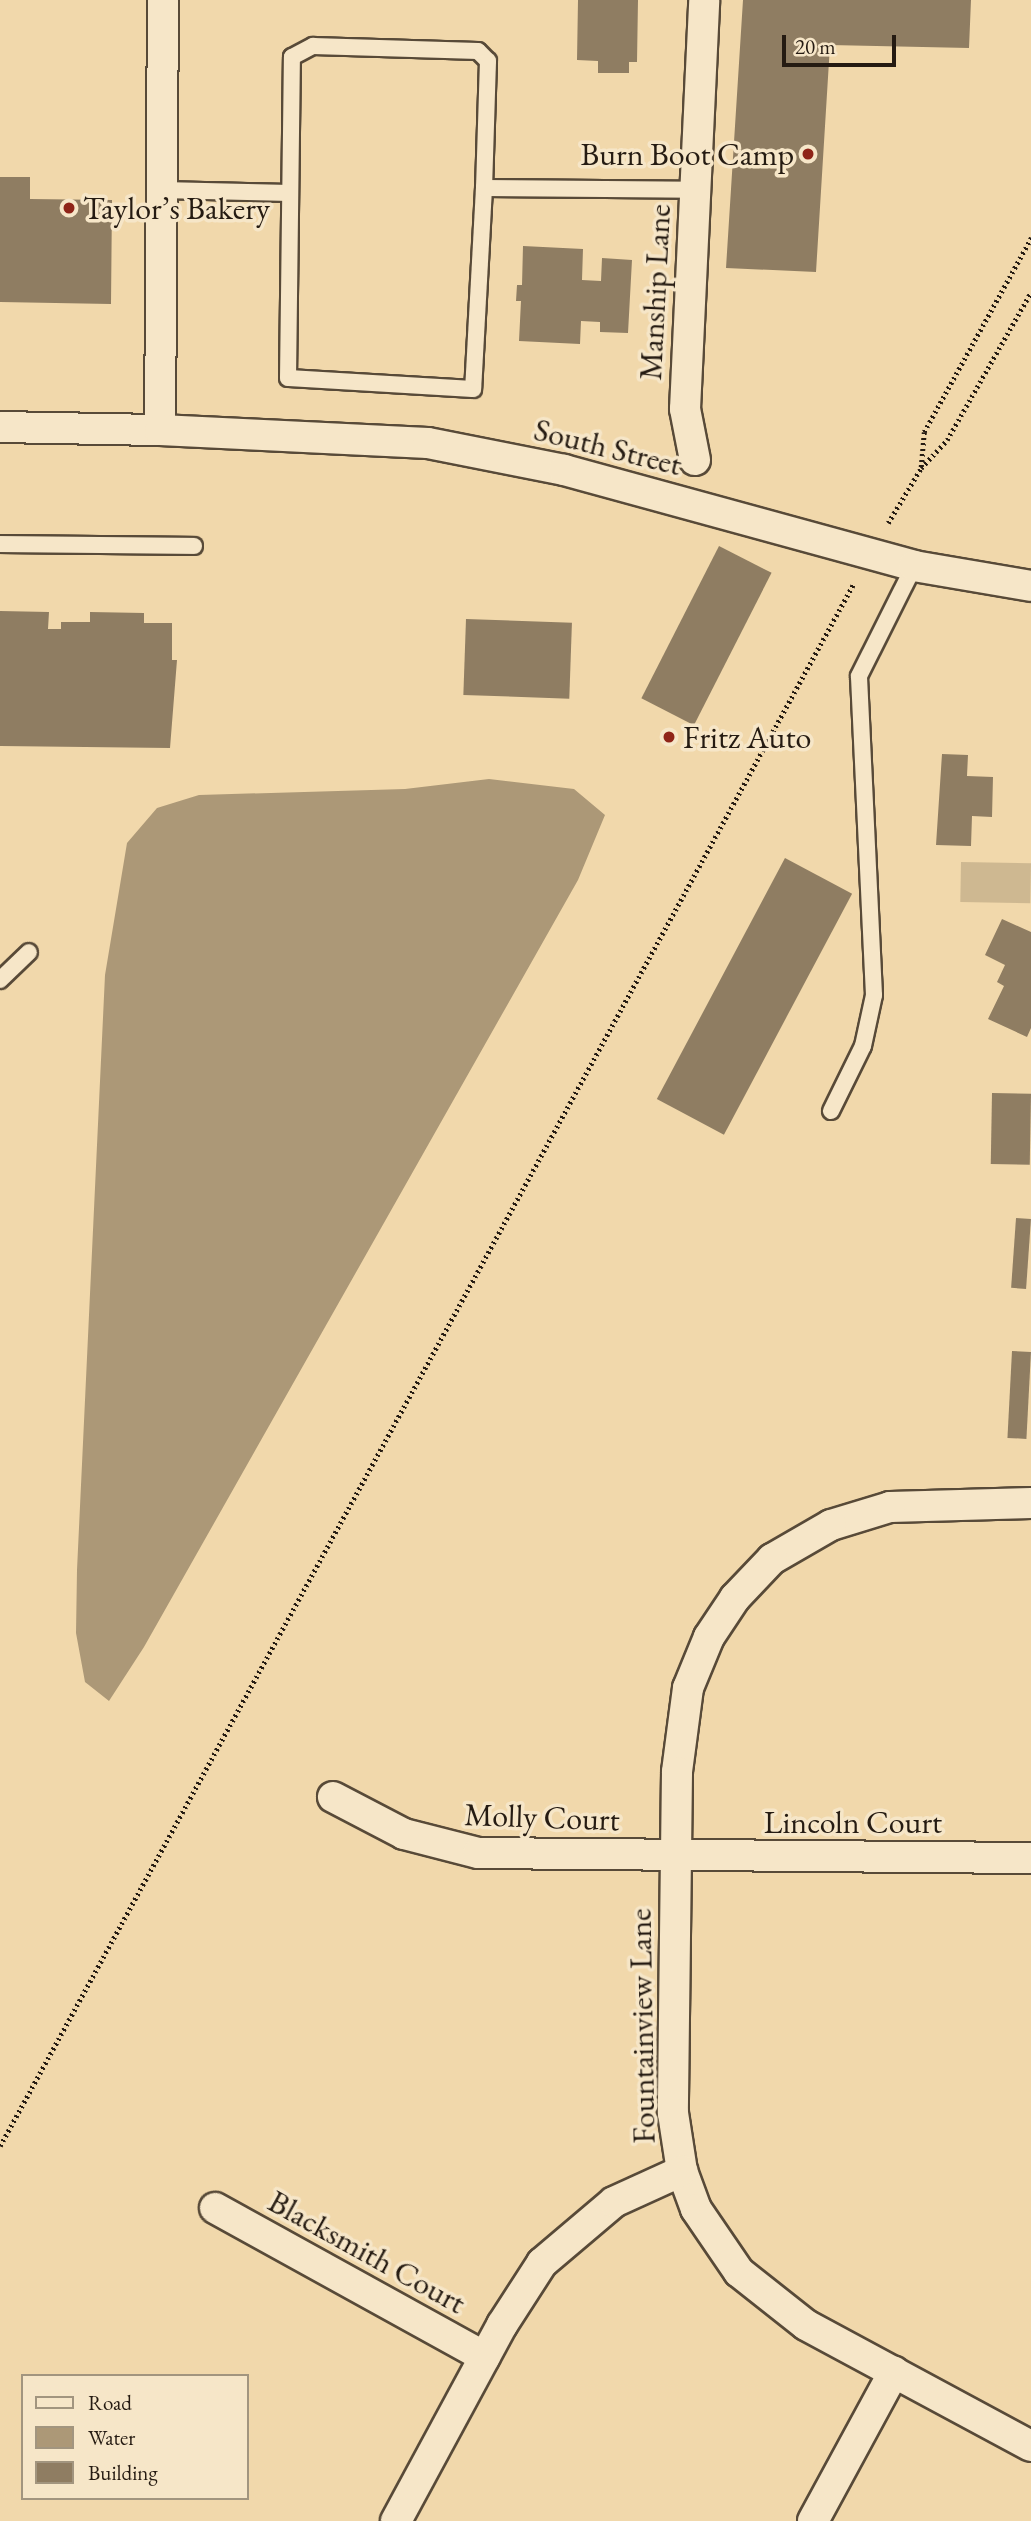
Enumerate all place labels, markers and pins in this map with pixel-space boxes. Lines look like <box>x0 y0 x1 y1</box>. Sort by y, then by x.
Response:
place label: Burn Boot Camp <box>580 135 794 173</box>
marker: Burn Boot Camp <box>800 146 816 162</box>
place label: Taylor’s Bakery <box>83 189 270 227</box>
marker: Taylor’s Bakery <box>61 200 77 216</box>
place label: Fritz Auto <box>683 718 811 756</box>
marker: Fritz Auto <box>661 729 677 745</box>

